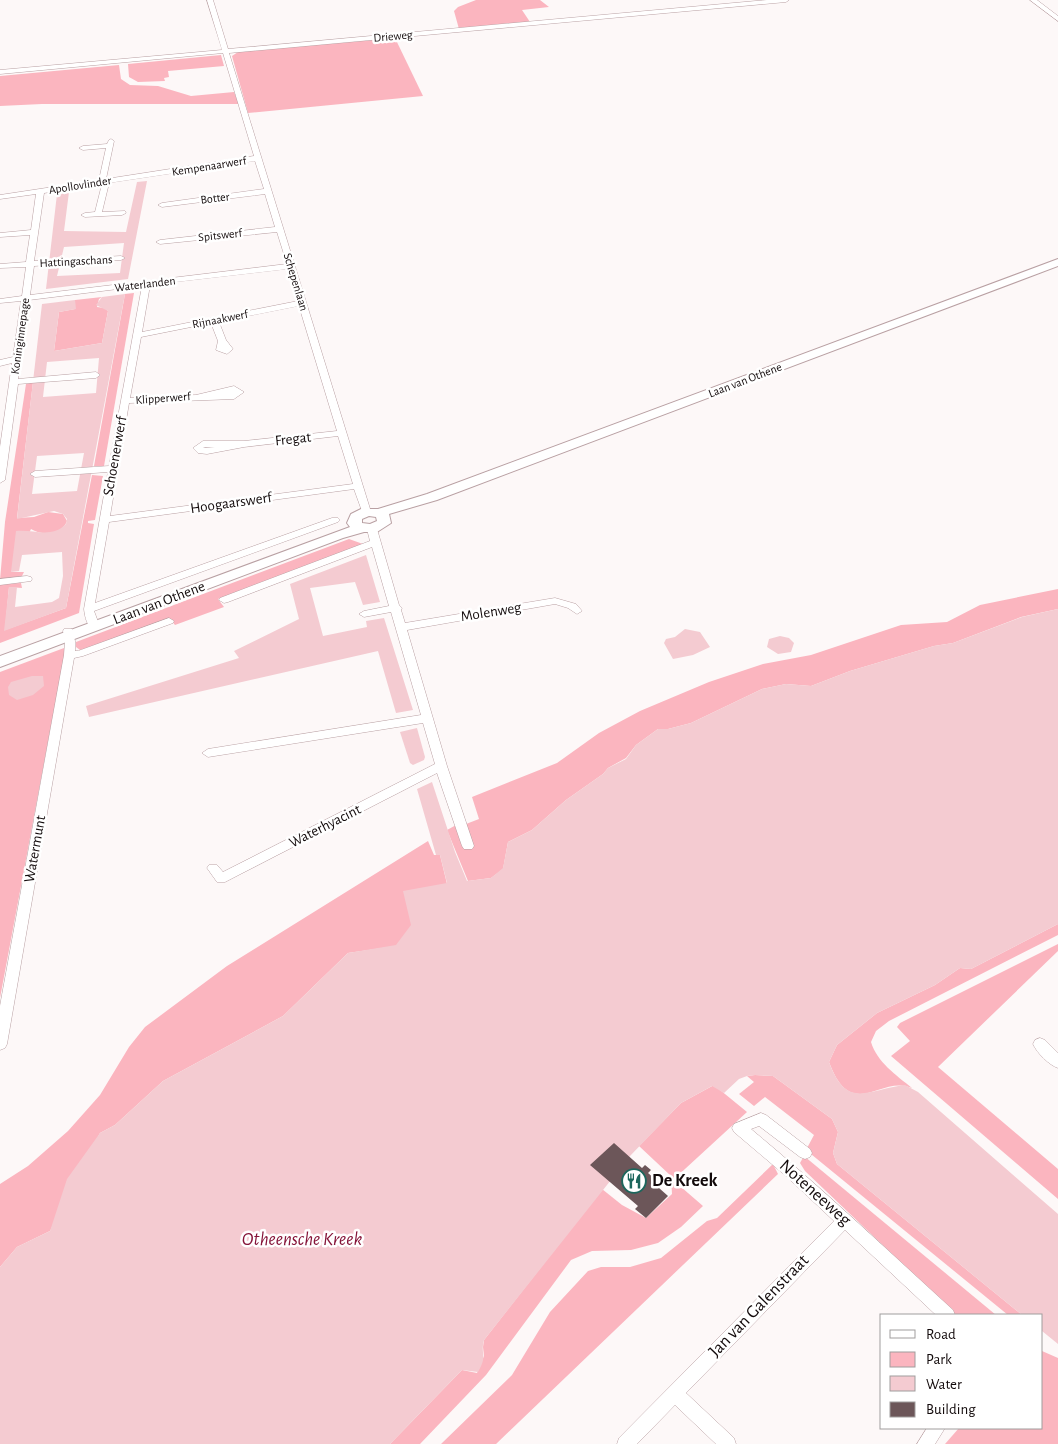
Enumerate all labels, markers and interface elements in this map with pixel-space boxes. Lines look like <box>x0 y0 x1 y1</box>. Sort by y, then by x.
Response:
street label: Drieweg <box>373 28 413 44</box>
street label: Kempenaarwerf <box>171 154 248 178</box>
street label: Apollovlinder <box>48 174 112 196</box>
street label: Botter <box>200 190 230 206</box>
street label: Spitswerf <box>198 227 244 243</box>
street label: Schepenlaan <box>282 252 310 312</box>
street label: Hattingaschans <box>39 253 113 269</box>
street label: Waterlanden <box>114 274 176 294</box>
street label: Koninginnepage <box>9 297 31 375</box>
street label: Rijnaakwerf <box>191 307 250 331</box>
street label: Laan van Othene <box>707 361 783 399</box>
street label: Klipperwerf <box>135 390 192 406</box>
street label: Schoenerwerf <box>101 414 130 497</box>
street label: Fregat <box>274 430 312 448</box>
street label: Hoogaarswerf <box>189 490 274 516</box>
street label: Laan van Othene <box>111 579 207 627</box>
street label: Molenweg <box>460 600 523 624</box>
street label: Waterhyacint <box>287 801 364 850</box>
street label: Watermunt <box>22 814 48 884</box>
street label: Noteneeweg <box>776 1156 854 1230</box>
restaurant icon: De Kreek <box>621 1168 647 1194</box>
place label: De Kreek <box>652 1172 718 1190</box>
water label: Otheensche Kreek <box>242 1230 362 1249</box>
street label: Jan van Galenstraat <box>706 1251 812 1361</box>
legend <box>880 1314 1043 1429</box>
text: Road <box>926 1327 956 1342</box>
text: Park <box>926 1352 952 1367</box>
text: Water <box>926 1377 962 1392</box>
text: Building <box>926 1402 976 1417</box>

